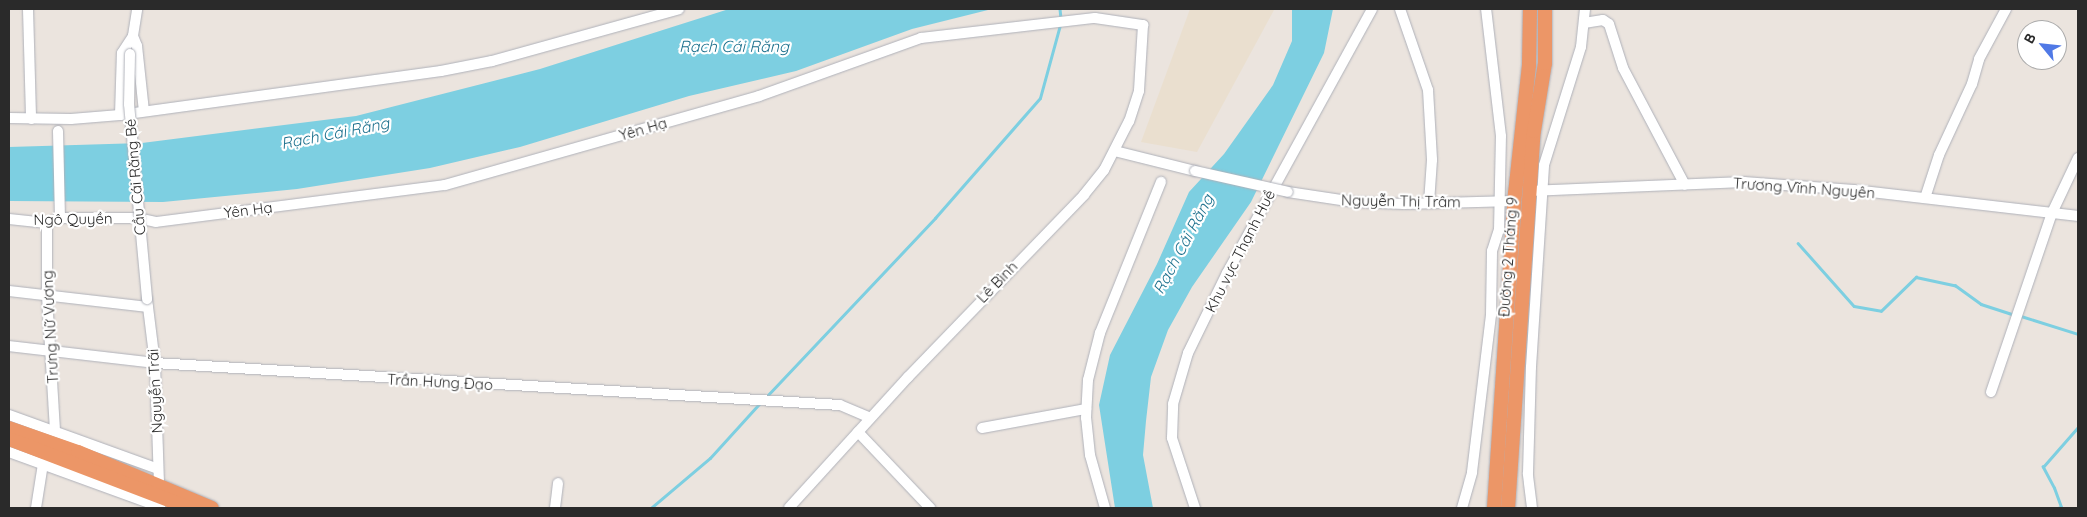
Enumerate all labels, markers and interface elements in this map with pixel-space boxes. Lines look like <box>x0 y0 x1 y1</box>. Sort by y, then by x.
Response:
north arrow <box>2017 20 2067 70</box>
text: B <box>2020 30 2040 47</box>
water label: Rạch Cái Răng <box>679 36 789 56</box>
water label: Rạch Cái Răng <box>279 113 391 153</box>
street label: Yên Hạ <box>617 114 669 144</box>
street label: Cầu Cái Răng Bé <box>121 118 149 236</box>
street label: Trương Vĩnh Nguyên <box>1732 174 1876 202</box>
street label: Khu vực Thạnh Huề <box>1201 187 1279 315</box>
water label: Rạch Cái Răng <box>1149 191 1217 297</box>
street label: Nguyễn Thị Trâm <box>1341 191 1461 211</box>
street label: Đường 2 Tháng 9 <box>1495 196 1521 318</box>
street label: Yên Hạ <box>223 198 273 222</box>
street label: Ngô Quyền <box>33 209 113 229</box>
street label: Lê Bình <box>973 258 1021 306</box>
street label: Trưng Nữ Vương <box>38 270 62 384</box>
street label: Nguyễn Trãi <box>144 348 166 434</box>
street label: Trần Hưng Đạo <box>387 370 493 394</box>

